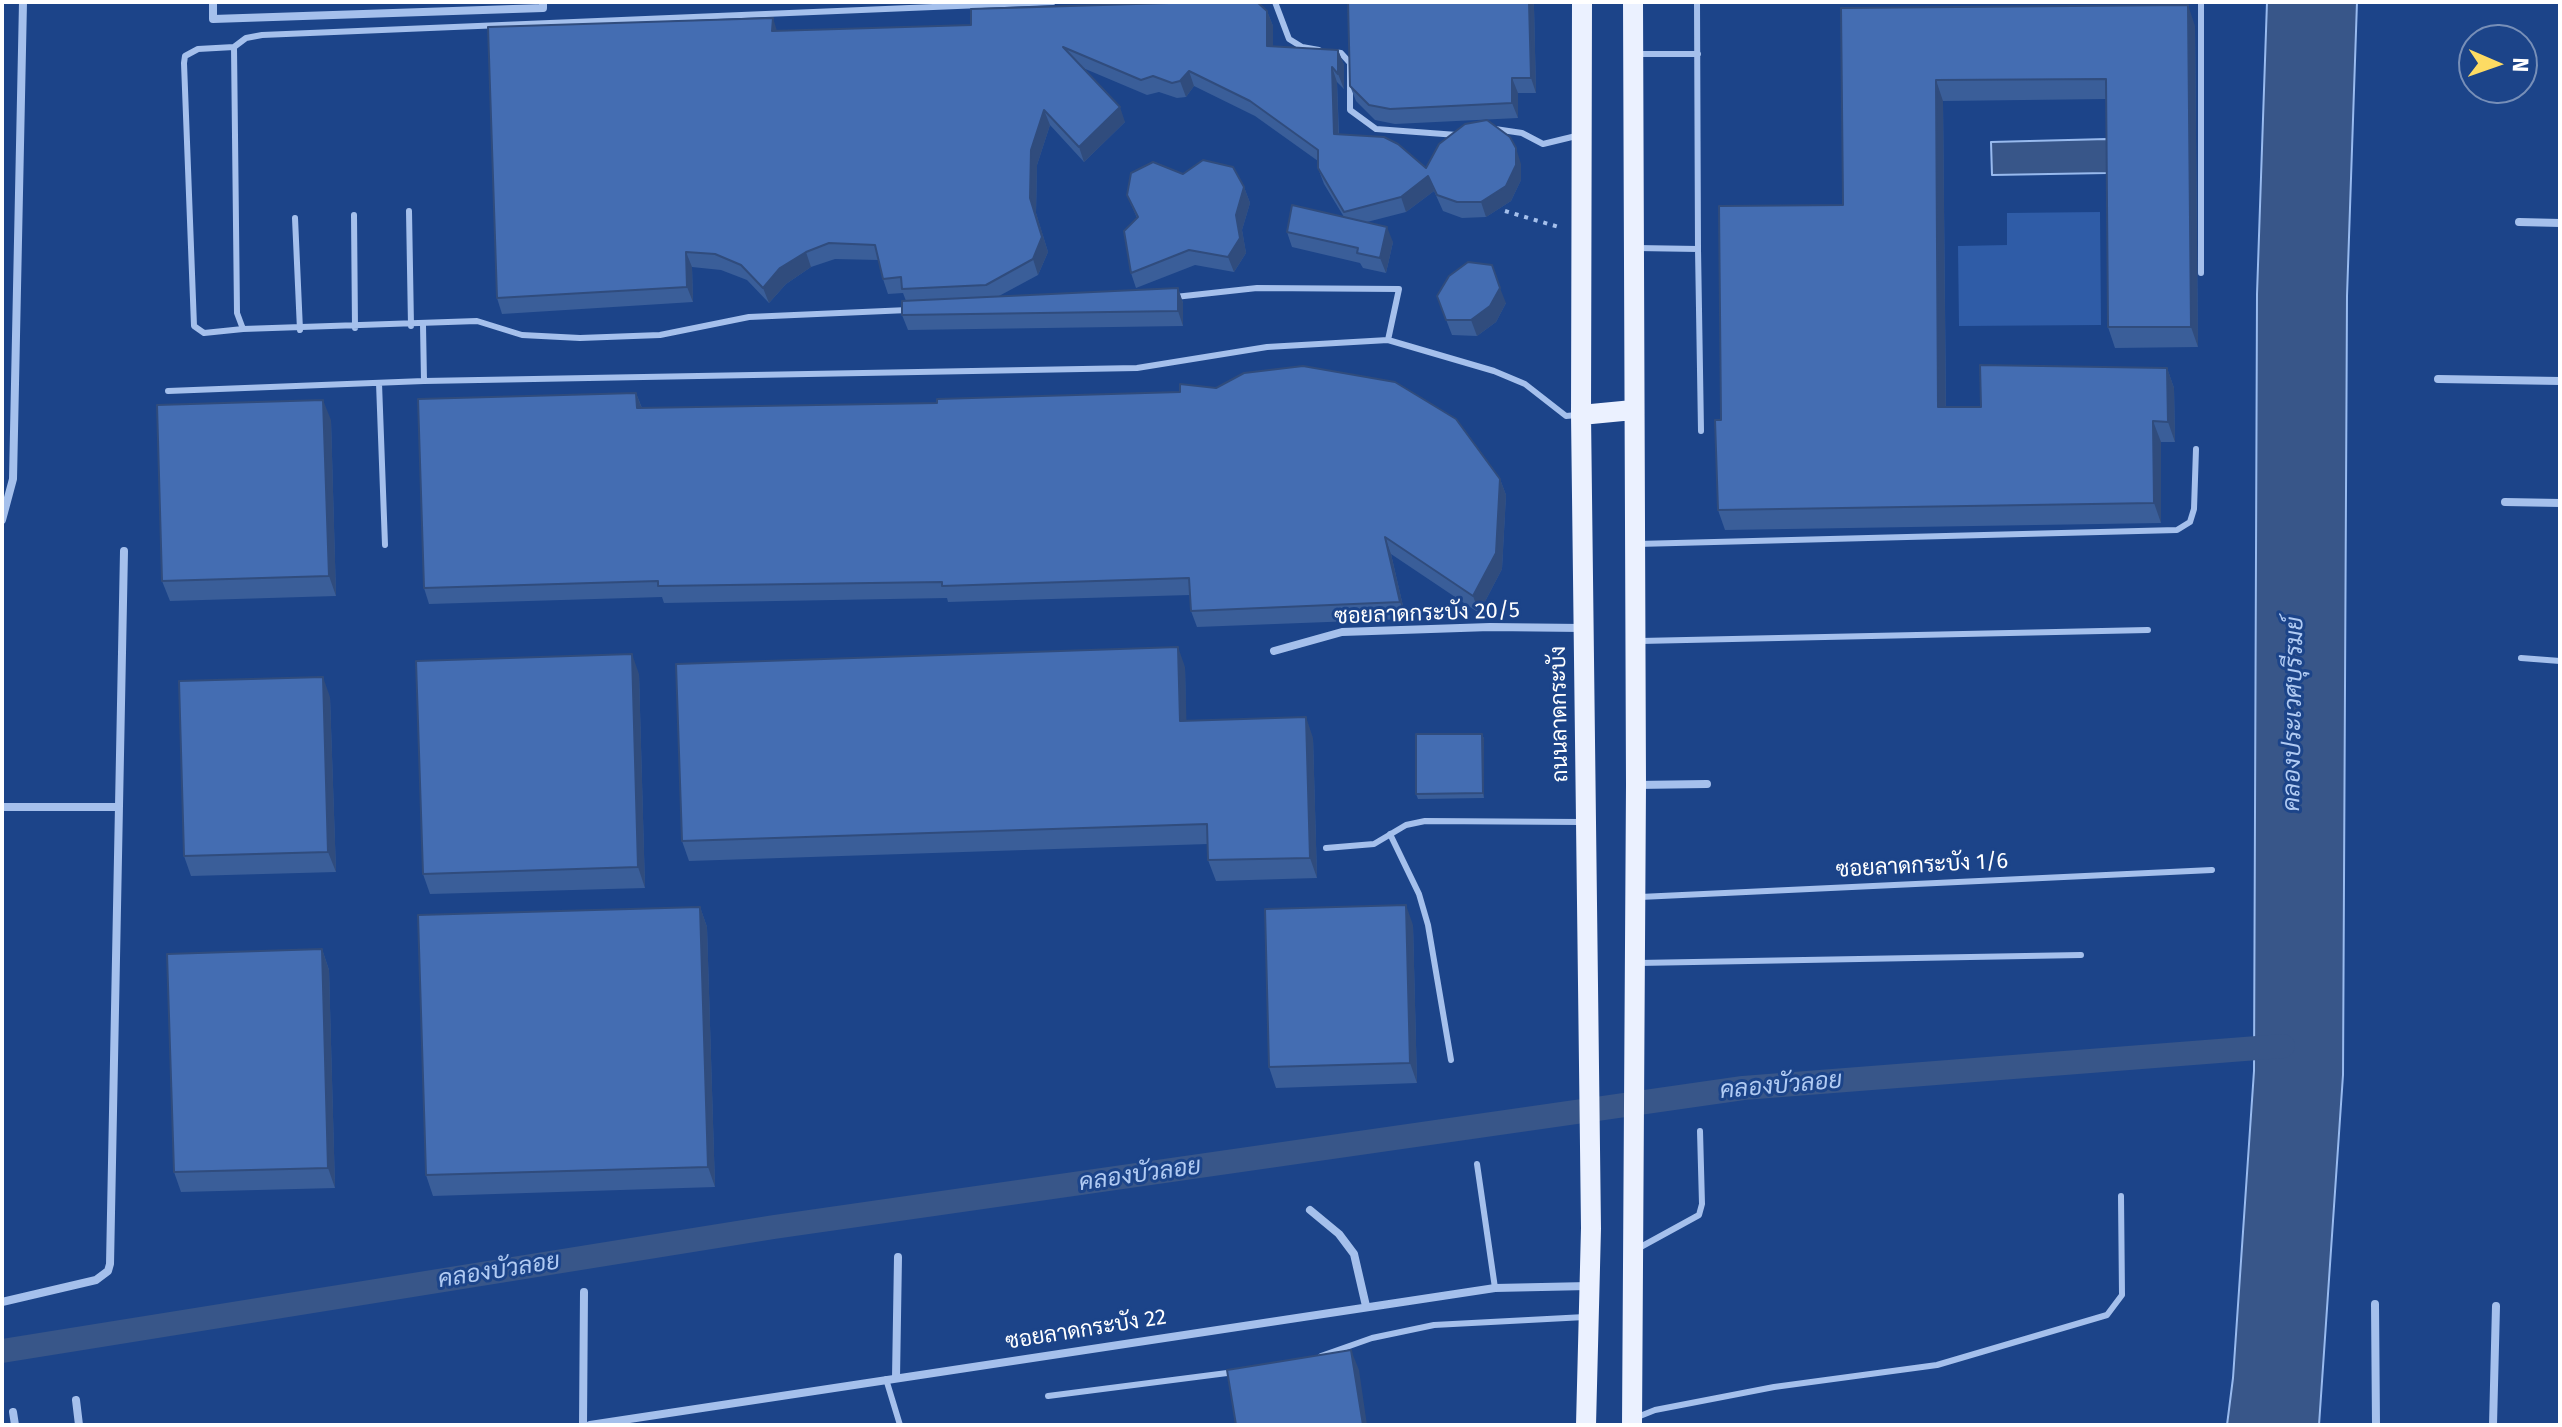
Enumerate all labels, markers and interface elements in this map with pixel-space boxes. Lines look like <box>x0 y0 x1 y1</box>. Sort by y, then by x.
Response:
north arrow <box>2458 24 2538 104</box>
text: N <box>2507 57 2534 73</box>
street label: ซอยลาดกระบัง 20/5 <box>1334 598 1520 630</box>
water label: คลองประเวศบุรีรมย์ <box>2278 616 2310 812</box>
street label: ถนนลาดกระบัง <box>1546 646 1574 782</box>
street label: ซอยลาดกระบัง 1/6 <box>1835 848 2009 884</box>
water label: คลองบัวลอย <box>1719 1066 1843 1106</box>
water label: คลองบัวลอย <box>1077 1152 1203 1198</box>
water label: คลองบัวลอย <box>436 1247 562 1295</box>
street label: ซอยลาดกระบัง 22 <box>1004 1304 1168 1356</box>

